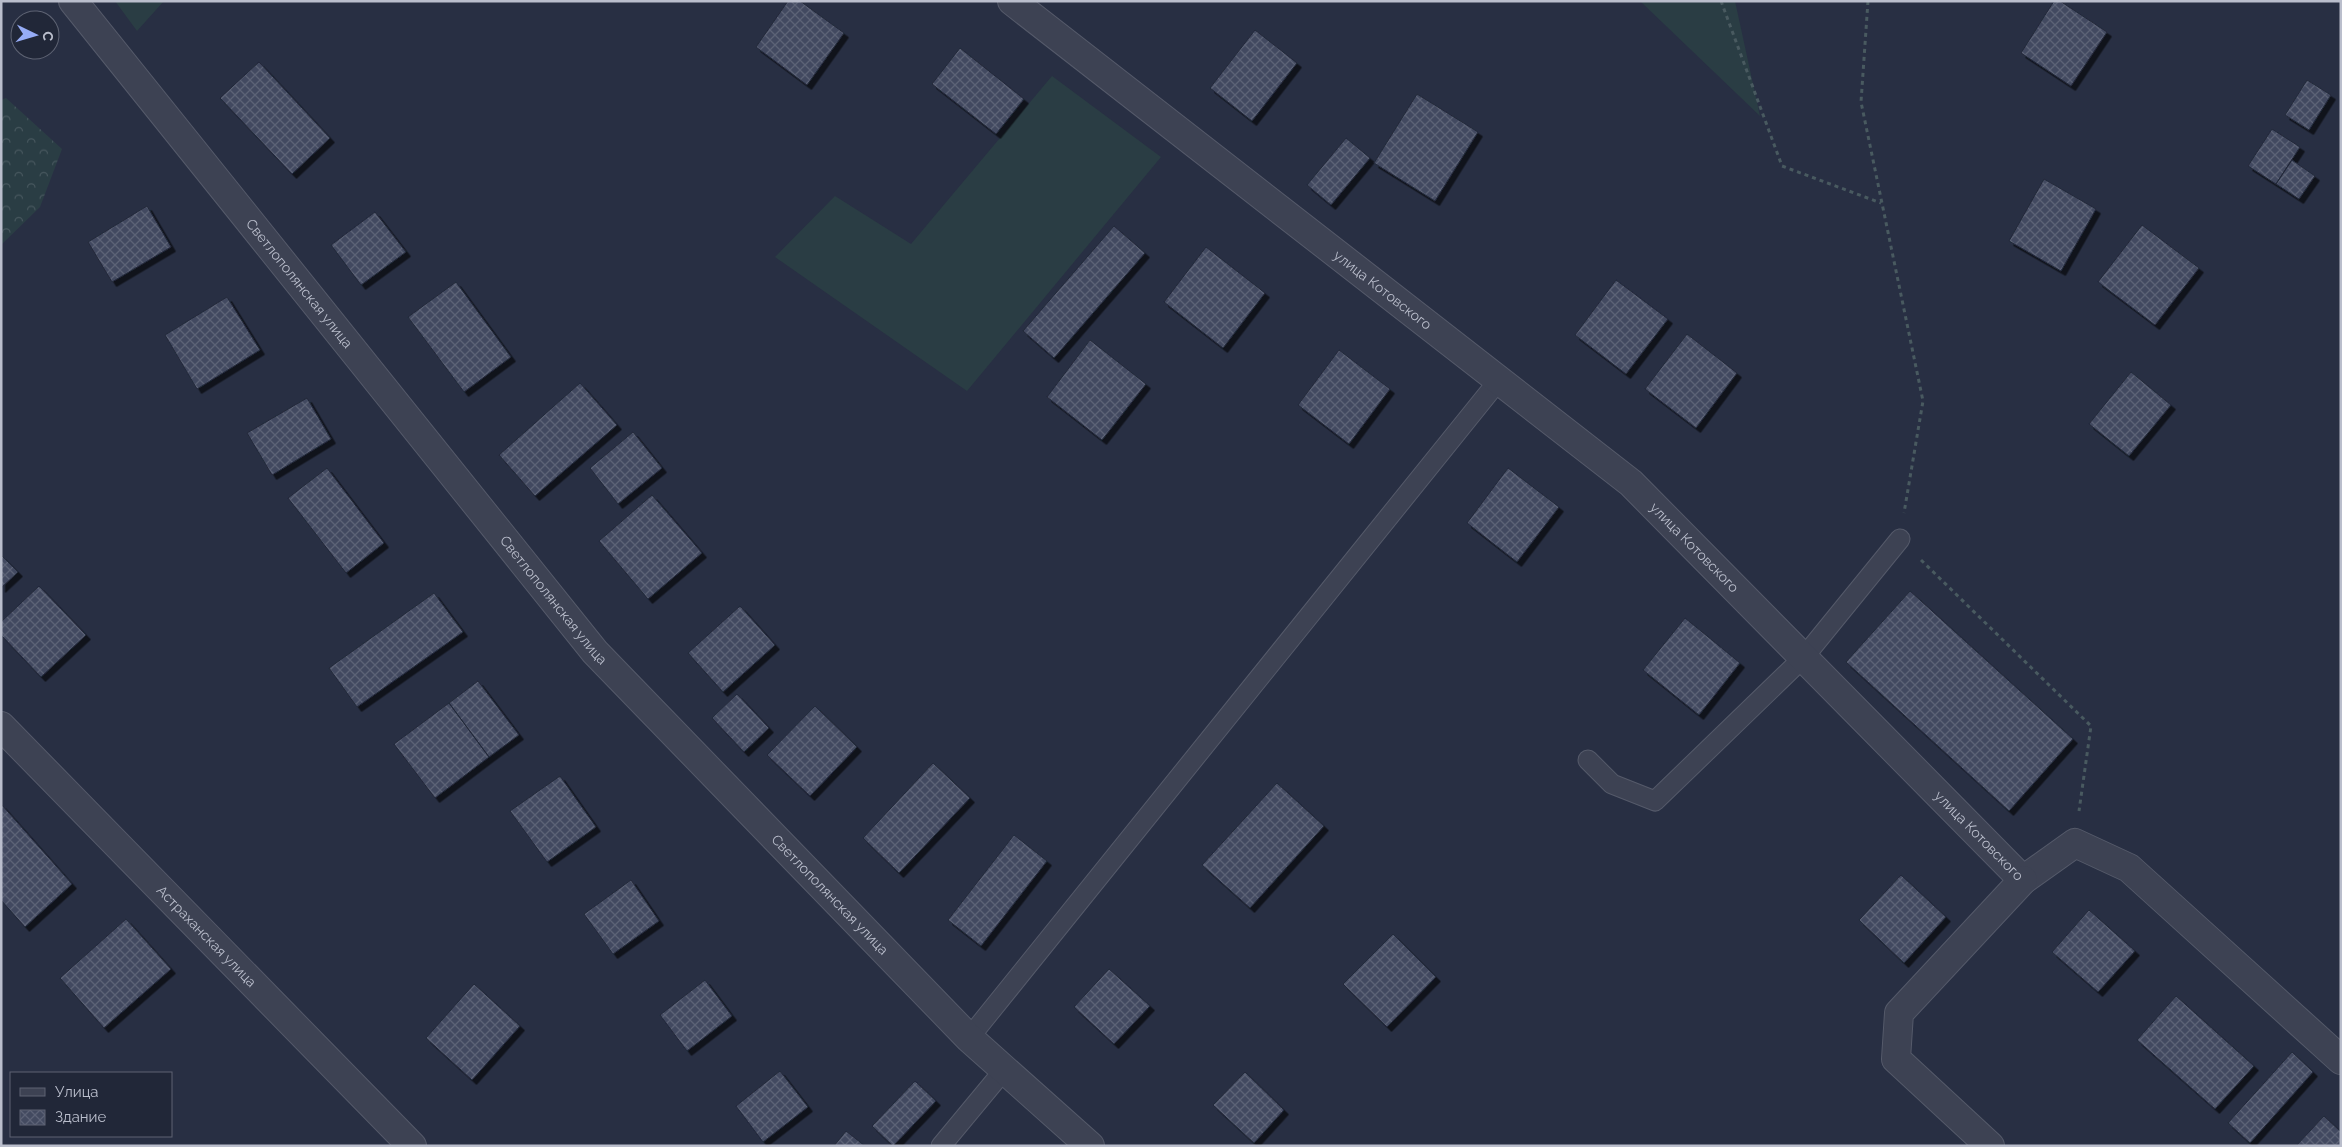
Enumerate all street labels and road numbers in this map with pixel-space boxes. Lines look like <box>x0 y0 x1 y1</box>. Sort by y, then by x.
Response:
street label: Светлополянская улица <box>243 216 356 351</box>
street label: улица Котовского <box>1331 247 1435 333</box>
street label: улица Котовского <box>1647 499 1742 596</box>
street label: Светлополянская улица <box>497 532 610 668</box>
street label: улица Котовского <box>1931 787 2027 884</box>
street label: Светлополянская улица <box>768 831 892 958</box>
street label: Астраханская улица <box>154 882 260 990</box>

